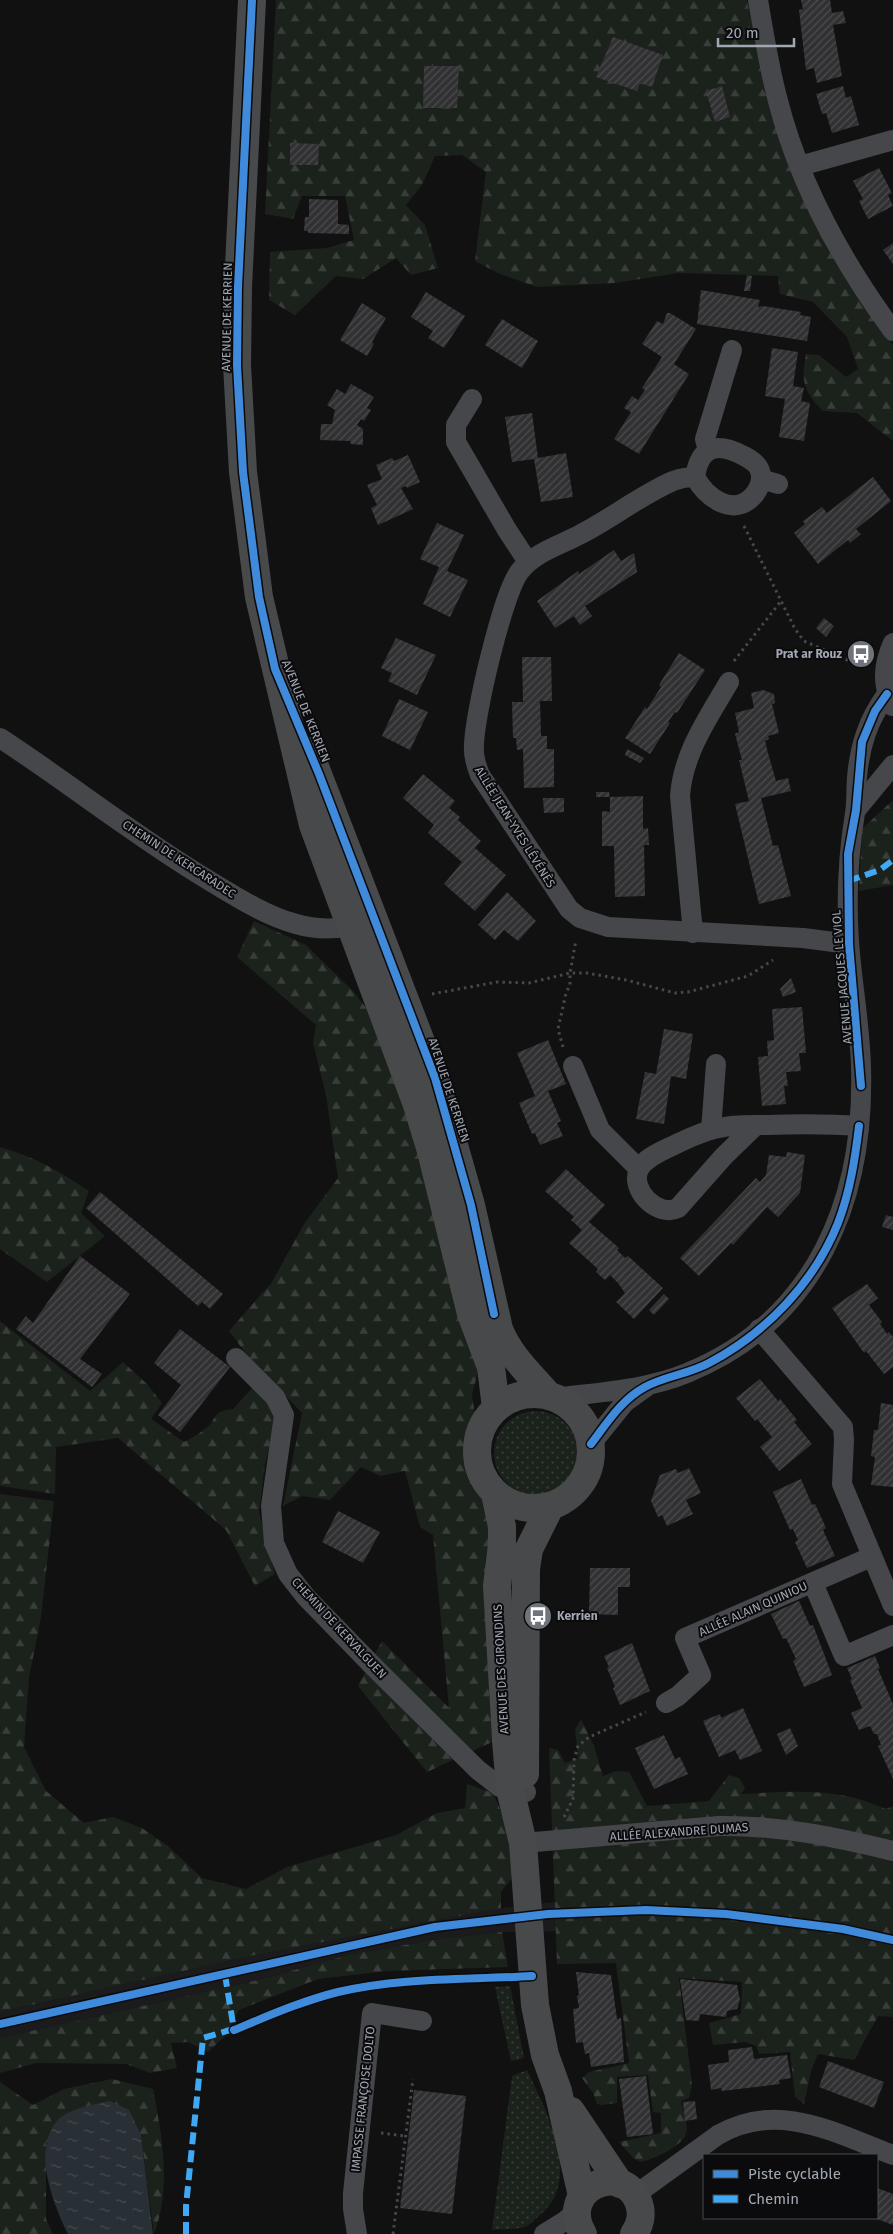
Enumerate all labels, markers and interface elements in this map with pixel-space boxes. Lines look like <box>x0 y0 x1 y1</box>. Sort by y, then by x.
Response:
scale bar <box>718 15 794 47</box>
text: 20 m <box>726 24 759 42</box>
street label: AVENUE DE KERRIEN <box>219 262 235 372</box>
bus stop icon: Prat ar Rouz <box>846 639 876 669</box>
place label: Prat ar Rouz <box>776 647 842 661</box>
street label: AVENUE DE KERRIEN <box>279 658 333 764</box>
street label: ALLÉE JEAN-YVES LÉVÉNÈS <box>472 763 559 890</box>
street label: CHEMIN DE KERCARADEC <box>120 817 238 901</box>
street label: AVENUE JACQUES LE VIOL <box>829 909 855 1045</box>
street label: AVENUE DE KERRIEN <box>425 1036 473 1144</box>
street label: CHEMIN DE KERVALGUEN <box>289 1575 389 1681</box>
street label: ALLÉE ALAIN QUINIOU <box>696 1578 809 1639</box>
bus stop icon: Kerrien <box>523 1601 553 1631</box>
street label: AVENUE DES GIRONDINS <box>491 1603 511 1734</box>
place label: Kerrien <box>557 1609 598 1623</box>
street label: ALLÉE ALEXANDRE DUMAS <box>609 1819 749 1844</box>
street label: IMPASSE FRANÇOISE DOLTO <box>348 2025 378 2173</box>
legend <box>703 2154 878 2219</box>
text: Piste cyclable <box>748 2165 841 2183</box>
text: Chemin <box>748 2190 799 2208</box>

